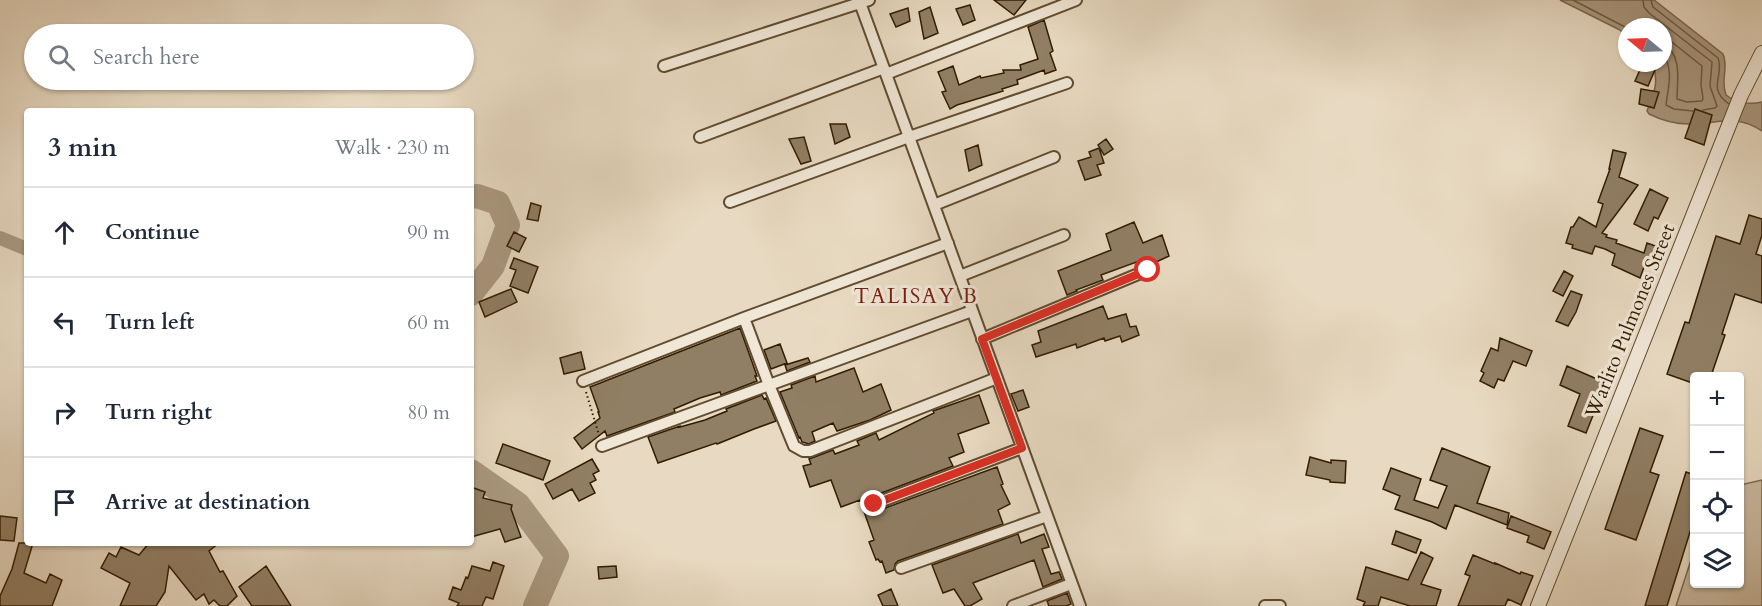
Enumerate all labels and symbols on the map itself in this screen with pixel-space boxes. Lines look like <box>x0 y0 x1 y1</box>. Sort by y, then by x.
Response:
north arrow <box>1618 18 1672 72</box>
street label: Warlito Pulmones Street <box>1578 219 1682 423</box>
route start <box>1134 256 1160 282</box>
district label: TALISAY B <box>854 282 978 311</box>
route end <box>860 490 886 516</box>

